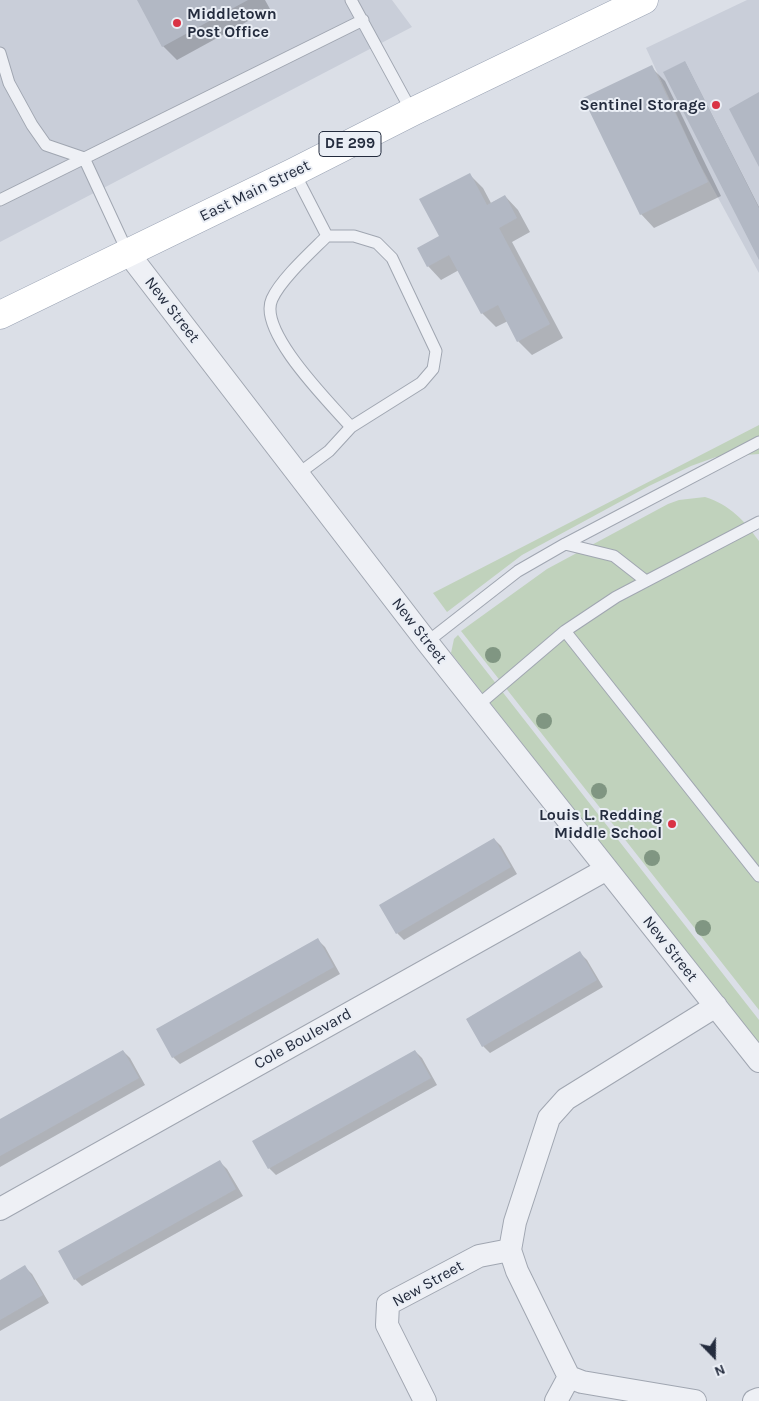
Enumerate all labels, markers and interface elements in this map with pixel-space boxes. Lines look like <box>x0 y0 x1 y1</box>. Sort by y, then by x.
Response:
place label: Middletown Post Office <box>187 4 277 42</box>
marker: Middletown Post Office <box>171 17 183 29</box>
place label: Sentinel Storage <box>579 95 706 115</box>
marker: Sentinel Storage <box>710 99 722 111</box>
road number: DE 299 <box>319 132 381 156</box>
street label: East Main Street <box>197 156 313 226</box>
street label: New Street <box>140 273 204 347</box>
street label: New Street <box>387 594 451 668</box>
place label: Louis L. Redding Middle School <box>539 805 662 843</box>
marker: Louis L. Redding Middle School <box>666 818 678 830</box>
street label: New Street <box>638 912 702 986</box>
street label: Cole Boulevard <box>251 1004 355 1074</box>
street label: New Street <box>389 1257 467 1311</box>
north arrow <box>689 1331 739 1381</box>
text: N <box>712 1361 728 1380</box>

